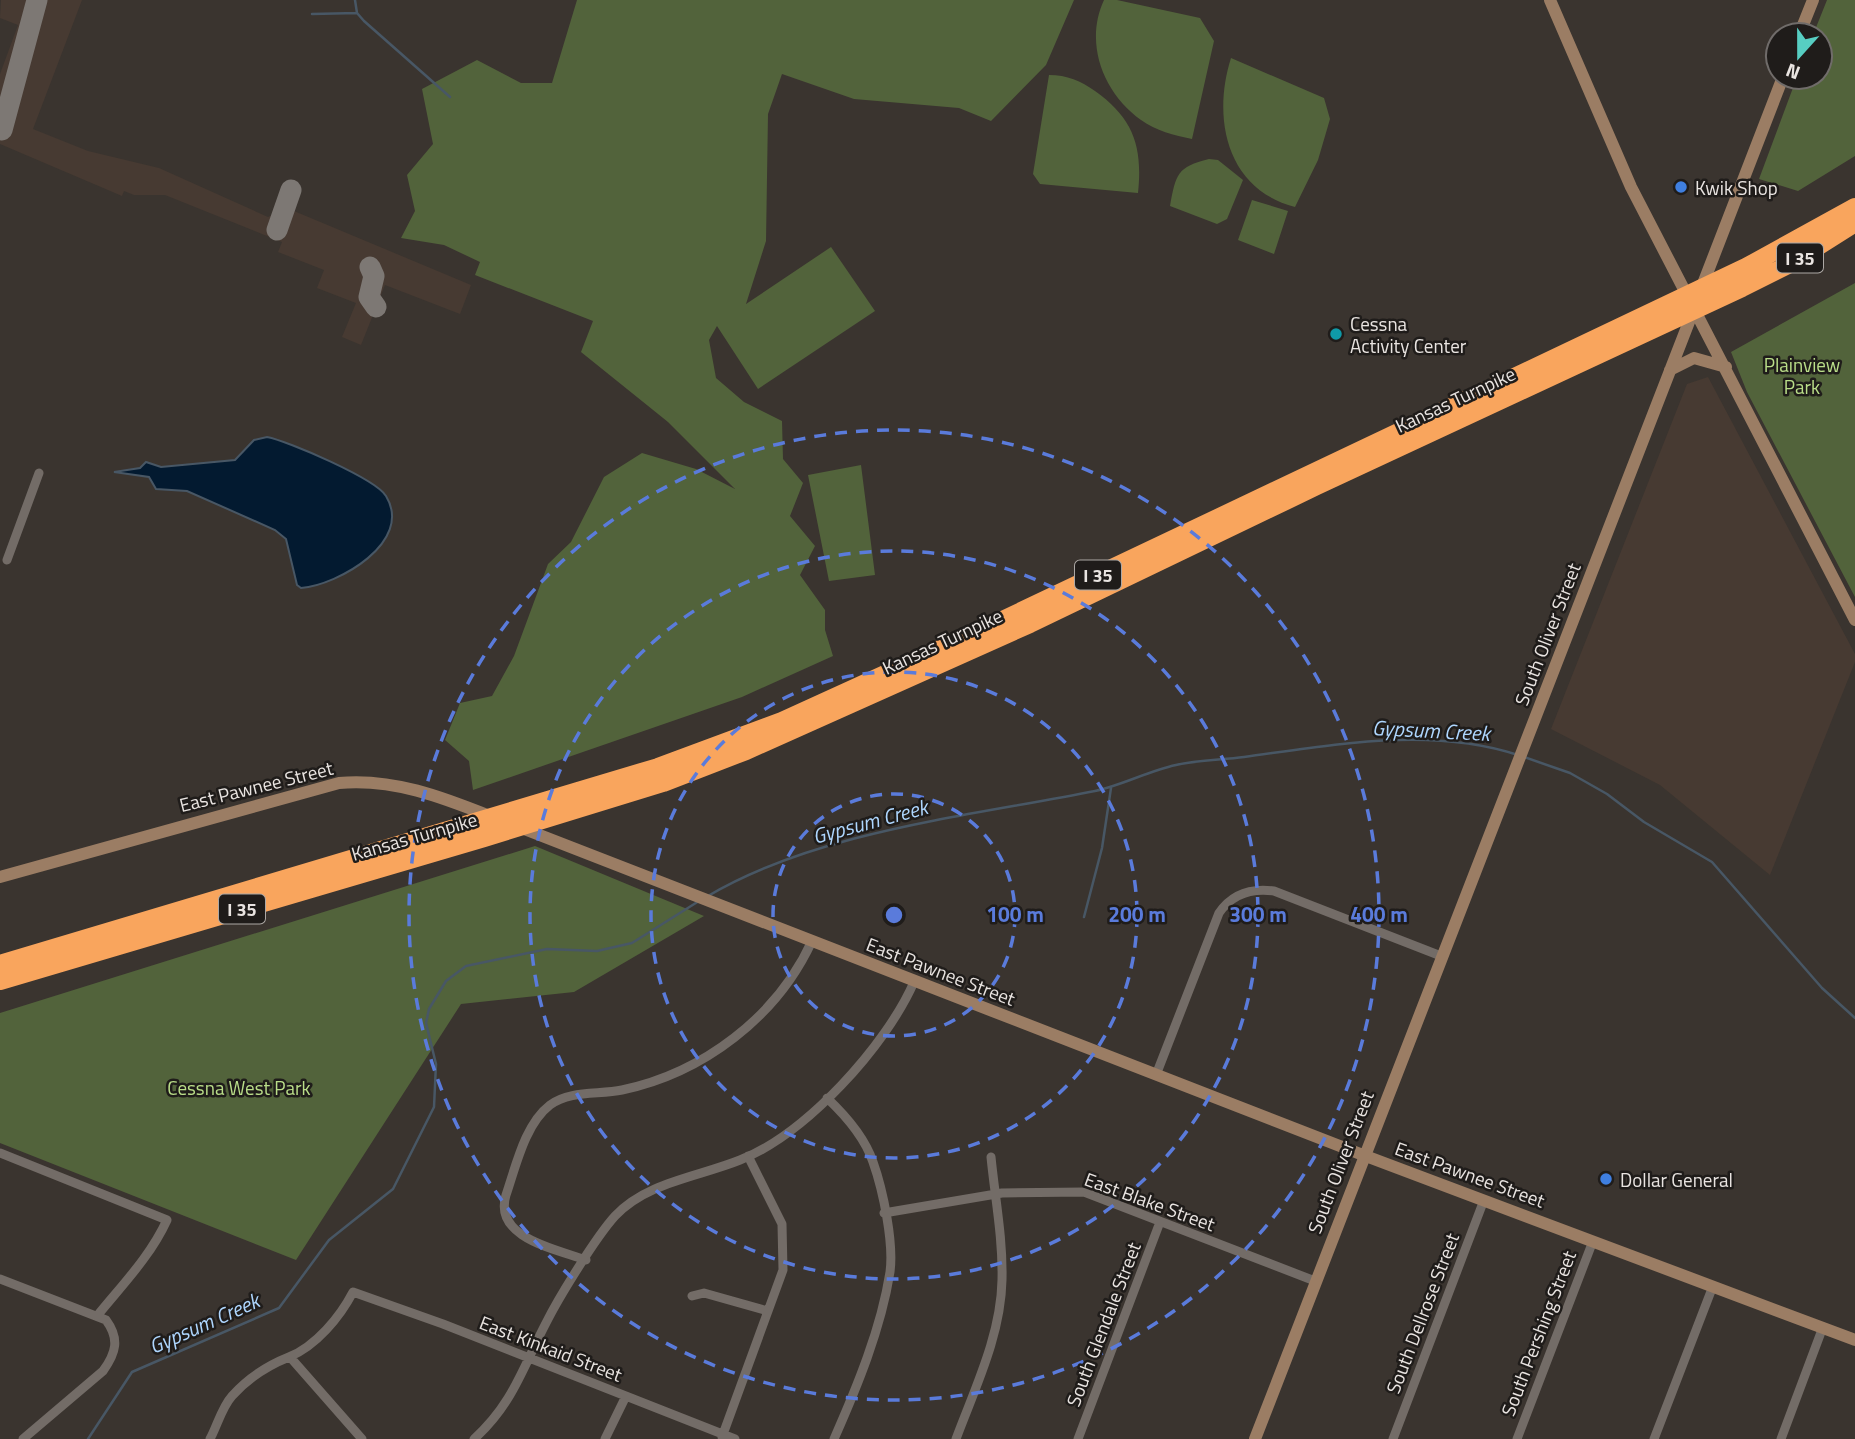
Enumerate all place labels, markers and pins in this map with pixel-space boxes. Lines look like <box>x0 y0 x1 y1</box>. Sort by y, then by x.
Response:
place label: Kwik Shop <box>1695 173 1778 202</box>
marker: Kwik Shop <box>1673 179 1689 195</box>
place label: Cessna Activity Center <box>1350 309 1467 360</box>
marker: Cessna Activity Center <box>1328 326 1344 342</box>
centre of rings <box>882 903 906 927</box>
place label: Dollar General <box>1620 1165 1733 1194</box>
marker: Dollar General <box>1598 1171 1614 1187</box>

